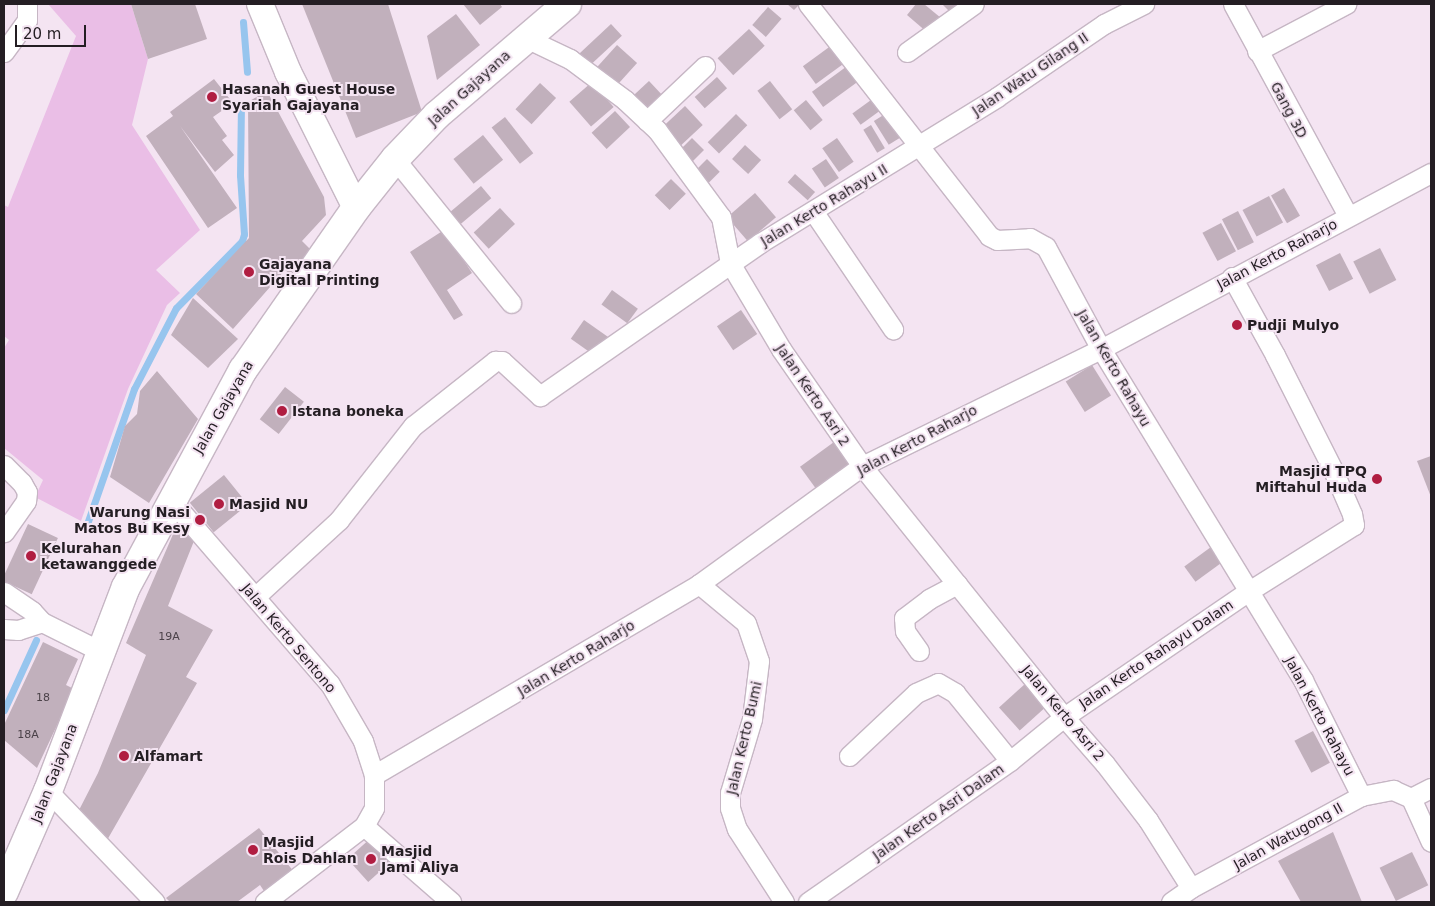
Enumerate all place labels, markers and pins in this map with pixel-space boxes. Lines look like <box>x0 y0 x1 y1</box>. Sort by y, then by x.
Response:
place label: Hasanah Guest House Syariah Gajayana <box>222 81 395 114</box>
marker: Hasanah Guest House Syariah Gajayana <box>206 91 218 103</box>
place label: Gajayana Digital Printing <box>259 256 379 288</box>
marker: Gajayana Digital Printing <box>243 266 255 278</box>
place label: Pudji Mulyo <box>1247 317 1339 333</box>
marker: Pudji Mulyo <box>1231 319 1243 331</box>
place label: Istana boneka <box>292 403 404 419</box>
marker: Istana boneka <box>276 405 288 417</box>
place label: Masjid TPQ Miftahul Huda <box>1255 463 1367 496</box>
marker: Masjid TPQ Miftahul Huda <box>1371 473 1383 485</box>
place label: Masjid NU <box>229 496 308 512</box>
marker: Masjid NU <box>213 498 225 510</box>
place label: Warung Nasi Matos Bu Kesy <box>74 504 190 536</box>
marker: Warung Nasi Matos Bu Kesy <box>194 514 206 526</box>
place label: Kelurahan ketawanggede <box>41 540 157 572</box>
marker: Kelurahan ketawanggede <box>25 550 37 562</box>
place label: Alfamart <box>134 748 203 764</box>
marker: Alfamart <box>118 750 130 762</box>
place label: Masjid Rois Dahlan <box>263 834 357 866</box>
place label: Masjid Jami Aliya <box>381 843 459 876</box>
marker: Masjid Rois Dahlan <box>247 844 259 856</box>
marker: Masjid Jami Aliya <box>365 853 377 865</box>

